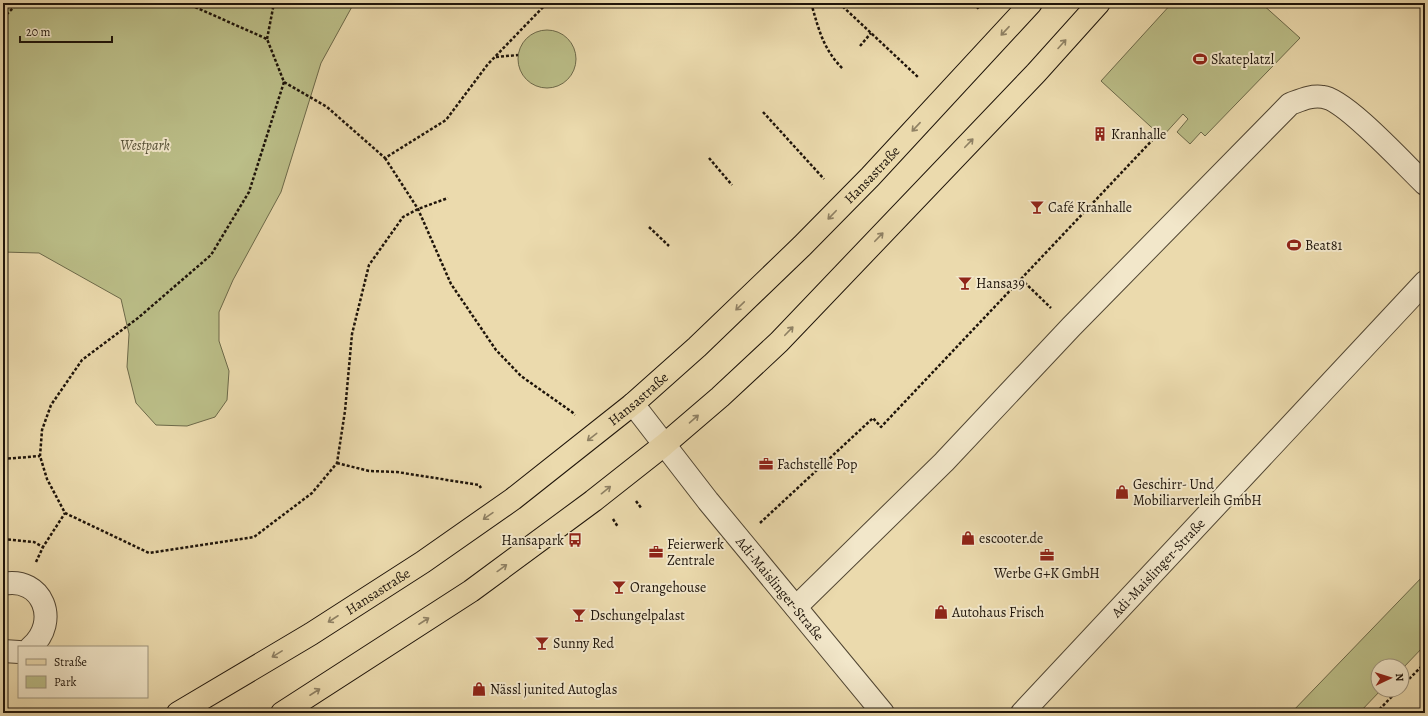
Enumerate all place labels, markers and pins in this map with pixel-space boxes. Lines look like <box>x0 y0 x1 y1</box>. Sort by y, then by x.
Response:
place label: Skateplatzl <box>1211 50 1275 69</box>
sports icon: Skateplatzl <box>1192 51 1208 67</box>
place label: Kranhalle <box>1111 125 1166 144</box>
building icon: Kranhalle <box>1092 126 1108 142</box>
place label: Café Kranhalle <box>1048 198 1132 217</box>
bar icon: Café Kranhalle <box>1029 199 1045 215</box>
place label: Beat81 <box>1305 236 1342 255</box>
sports icon: Beat81 <box>1286 237 1302 253</box>
place label: Hansa39 <box>976 274 1025 293</box>
bar icon: Hansa39 <box>957 275 973 291</box>
place label: Fachstelle Pop <box>777 455 857 474</box>
office icon: Fachstelle Pop <box>758 456 774 472</box>
place label: Geschirr- Und Mobiliarverleih GmbH <box>1133 475 1262 510</box>
shop icon: Geschirr- Und Mobiliarverleih GmbH <box>1114 484 1130 500</box>
place label: escooter.de <box>979 529 1043 548</box>
shop icon: escooter.de <box>960 530 976 546</box>
place label: Hansapark <box>501 531 564 550</box>
bus stop icon: Hansapark <box>567 532 583 548</box>
place label: Feierwerk Zentrale <box>667 535 724 570</box>
office icon: Feierwerk Zentrale <box>648 544 664 560</box>
office icon: Werbe G+K GmbH <box>1039 547 1055 563</box>
place label: Werbe G+K GmbH <box>993 564 1100 583</box>
place label: Orangehouse <box>630 578 706 597</box>
bar icon: Orangehouse <box>611 579 627 595</box>
place label: Autohaus Frisch <box>951 603 1045 622</box>
shop icon: Autohaus Frisch <box>933 604 949 620</box>
place label: Dschungelpalast <box>590 606 685 625</box>
bar icon: Dschungelpalast <box>571 607 587 623</box>
place label: Sunny Red <box>553 634 614 653</box>
bar icon: Sunny Red <box>534 635 550 651</box>
place label: Nässl junited Autoglas <box>490 680 617 699</box>
shop icon: Nässl junited Autoglas <box>471 681 487 697</box>

